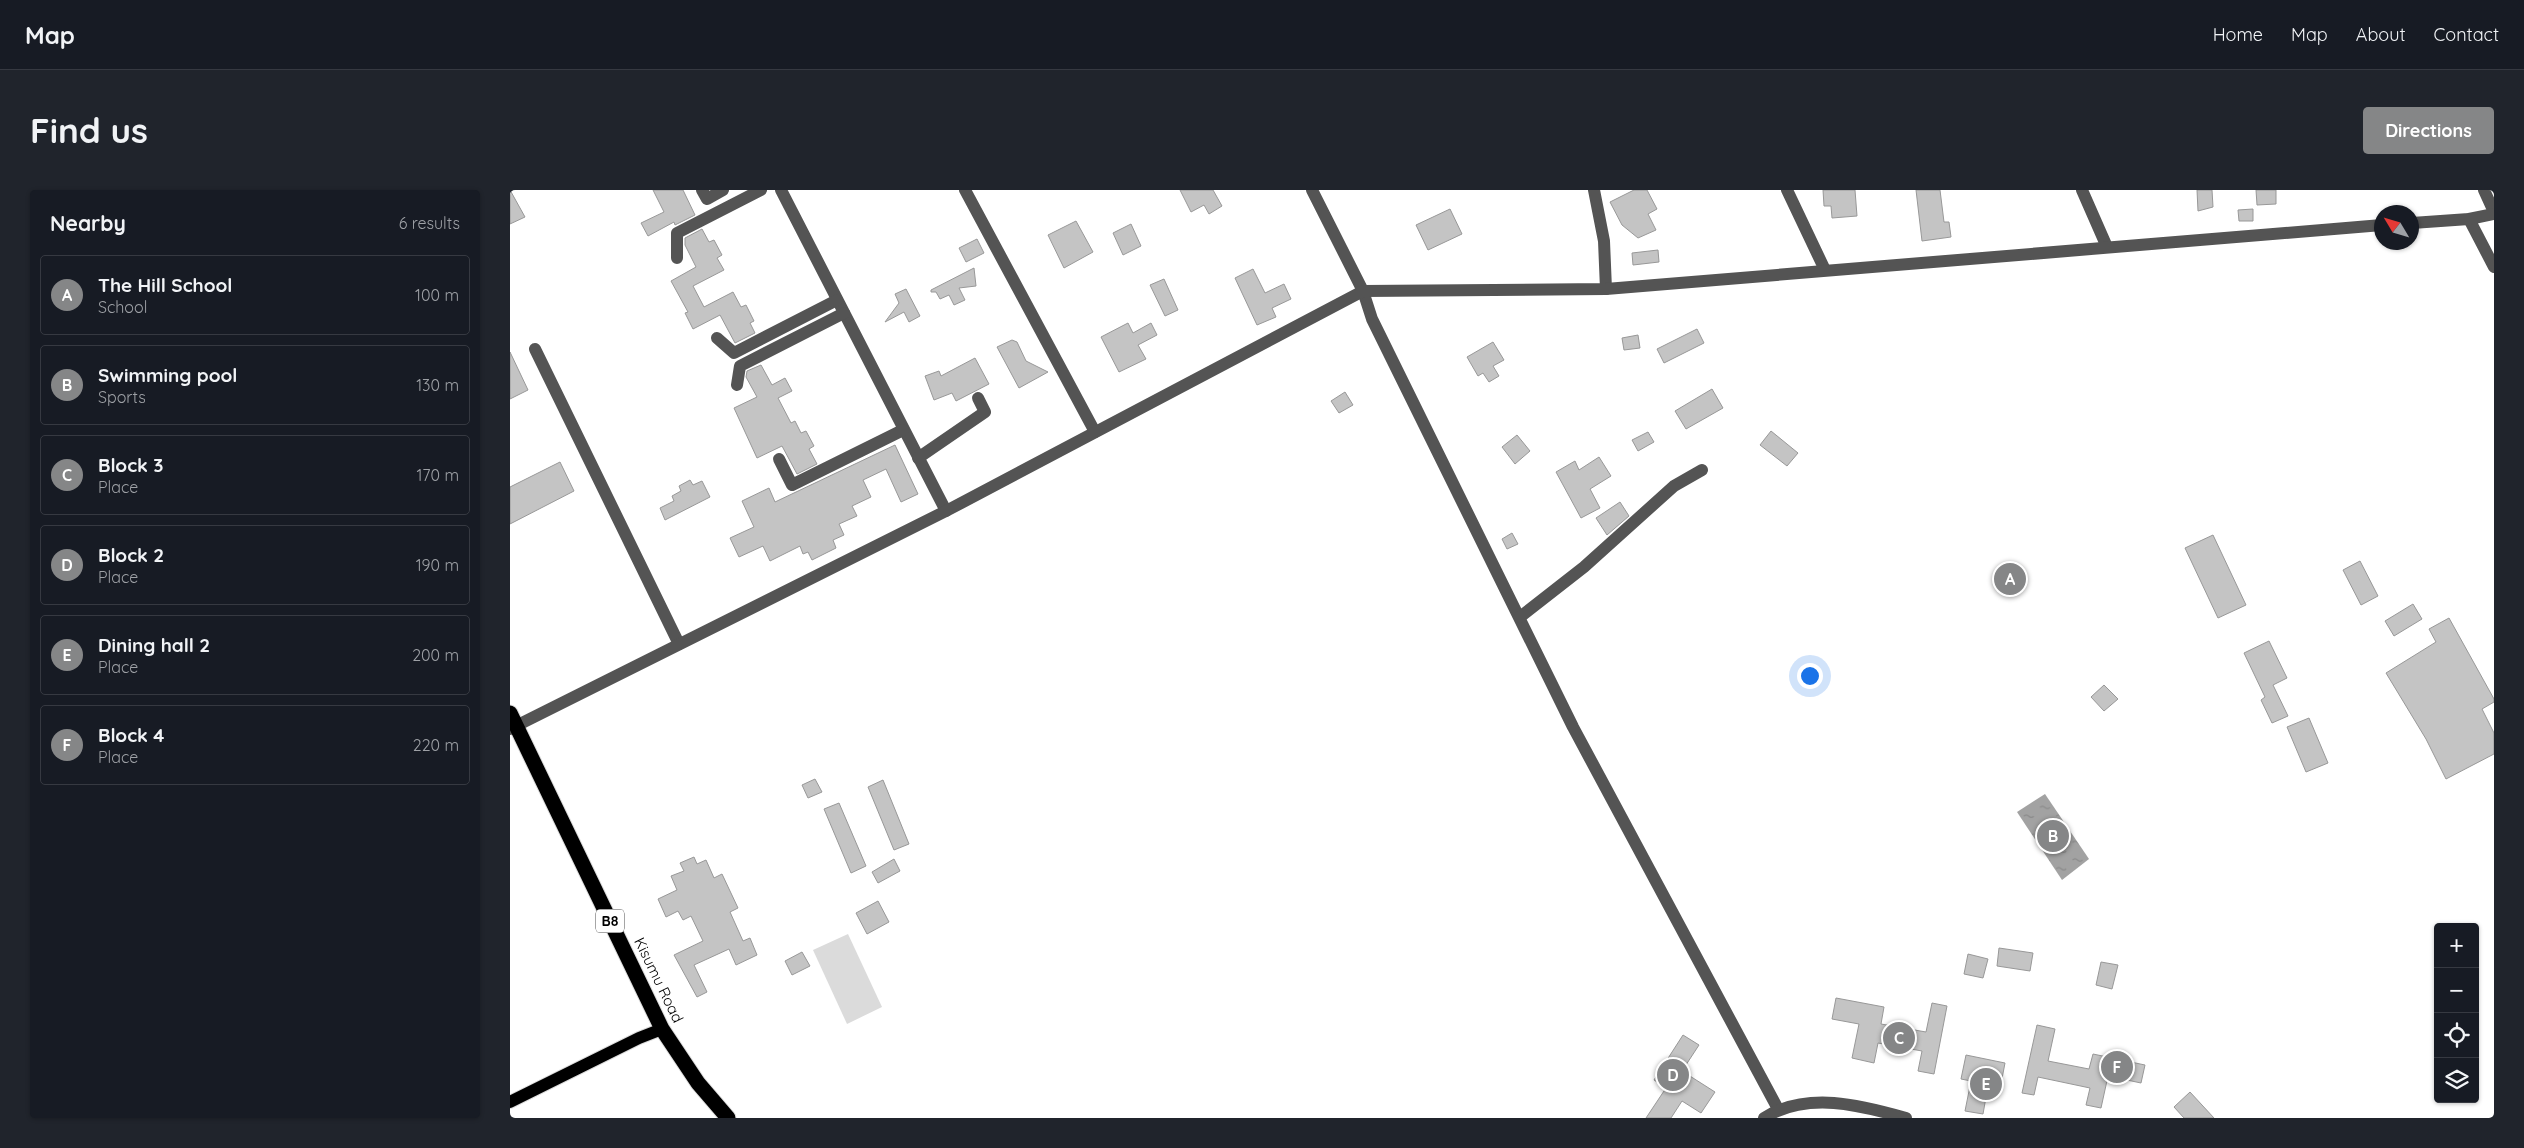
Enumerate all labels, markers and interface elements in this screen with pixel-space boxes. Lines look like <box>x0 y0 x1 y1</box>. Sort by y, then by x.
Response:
text: Map <box>25 20 75 50</box>
text: Home <box>2213 23 2263 46</box>
text: Map <box>2291 23 2328 46</box>
text: About <box>2356 23 2406 46</box>
text: Contact <box>2434 23 2499 46</box>
button: Directions <box>2363 107 2494 154</box>
text: Find us <box>30 108 148 152</box>
north arrow <box>2374 205 2419 250</box>
text: Nearby <box>50 210 126 236</box>
text: 6 results <box>399 213 460 233</box>
text: The Hill School <box>98 273 232 297</box>
text: A <box>62 285 72 305</box>
text: 100 m <box>415 285 459 305</box>
text: School <box>98 297 147 317</box>
text: Swimming pool <box>98 363 237 387</box>
text: B <box>62 375 72 395</box>
text: 130 m <box>416 375 459 395</box>
text: Sports <box>98 387 146 407</box>
text: Block 3 <box>98 453 163 477</box>
text: C <box>62 465 72 485</box>
text: 170 m <box>416 465 459 485</box>
text: Place <box>98 477 138 497</box>
text: Block 2 <box>98 543 164 567</box>
text: D <box>61 555 73 575</box>
text: 190 m <box>416 555 459 575</box>
pin: A <box>1994 560 2026 598</box>
text: Place <box>98 567 138 587</box>
text: Dining hall 2 <box>98 633 210 657</box>
text: E <box>62 645 72 665</box>
text: 200 m <box>412 645 459 665</box>
text: Place <box>98 657 138 677</box>
your location <box>1797 663 1823 689</box>
text: Block 4 <box>98 723 164 747</box>
text: F <box>63 735 72 755</box>
text: 220 m <box>413 735 459 755</box>
text: Place <box>98 747 138 767</box>
pin: B <box>2037 817 2069 855</box>
road number: B8 <box>596 909 624 932</box>
map controls <box>2434 923 2479 1103</box>
button: + <box>2434 923 2479 968</box>
street label: Kisumu Road <box>630 934 688 1026</box>
button: − <box>2434 968 2479 1013</box>
button: locate <box>2434 1013 2479 1058</box>
pin: C <box>1883 1019 1915 1057</box>
pin: F <box>2101 1048 2133 1086</box>
pin: D <box>1657 1056 1689 1094</box>
button: layers <box>2434 1058 2479 1103</box>
pin: E <box>1970 1065 2002 1103</box>

